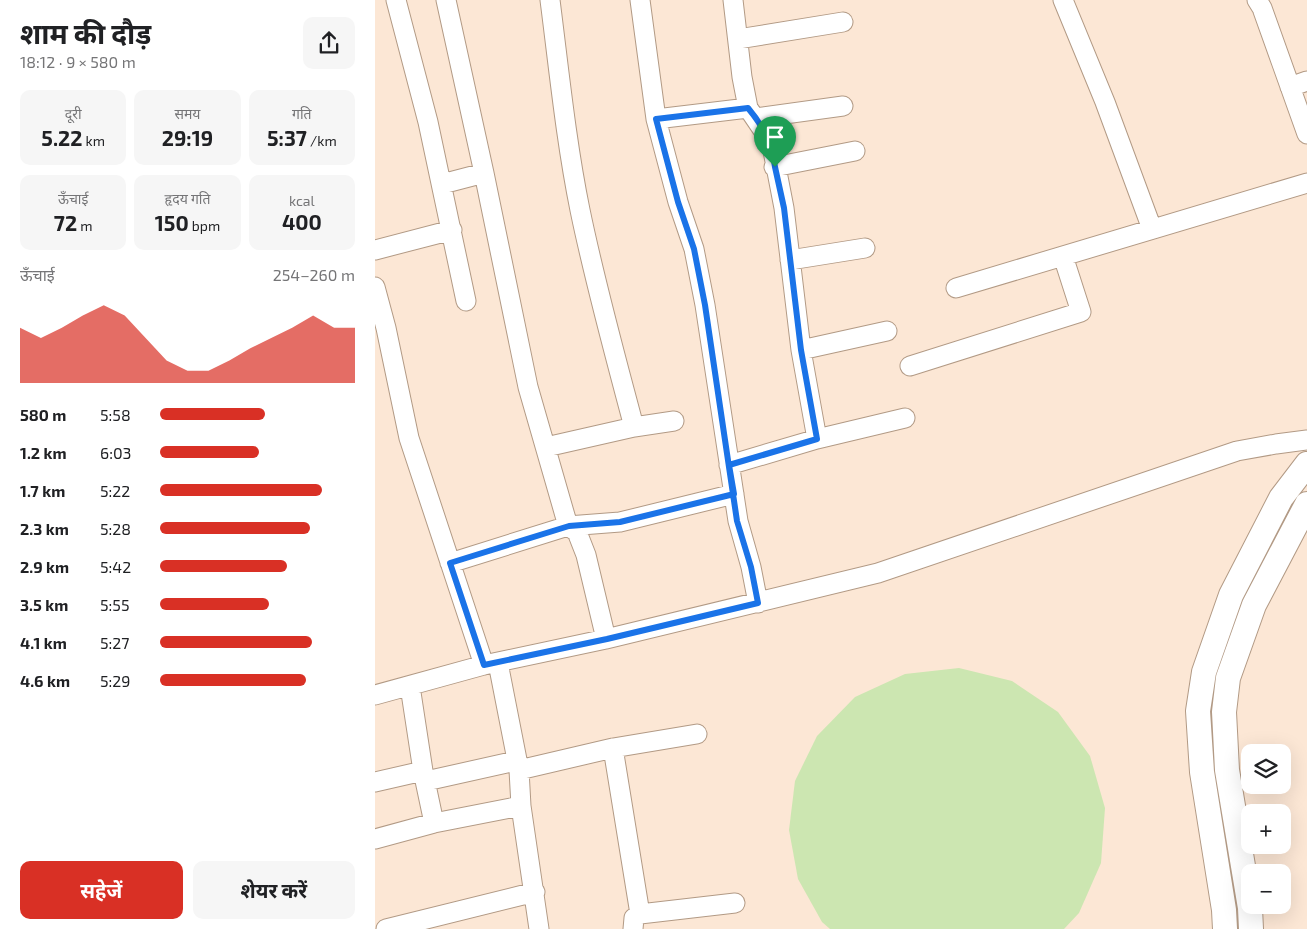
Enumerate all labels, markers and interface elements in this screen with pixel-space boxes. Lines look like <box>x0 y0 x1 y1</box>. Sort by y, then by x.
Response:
text: शाम की दौड़ <box>20 16 151 50</box>
button: share <box>303 17 355 69</box>
text: 18:12 · 9 × 580 m <box>20 52 136 71</box>
text: दूरी <box>65 105 82 122</box>
text: समय <box>175 105 200 122</box>
text: गति <box>292 105 312 122</box>
pin <box>754 116 796 167</box>
icon: arrive <box>761 123 789 151</box>
text: 5.22 <box>41 125 82 150</box>
text: 29:19 <box>162 125 213 150</box>
text: 5:37 <box>267 125 307 150</box>
text: km <box>82 132 105 149</box>
text: /km <box>307 132 337 149</box>
text: ऊँचाई <box>58 190 88 207</box>
text: हृदय गति <box>165 190 210 207</box>
text: kcal <box>289 192 315 209</box>
text: 400 <box>282 209 322 234</box>
text: 72 <box>54 210 77 235</box>
text: 150 <box>155 210 189 235</box>
text: m <box>77 217 93 234</box>
text: bpm <box>189 217 220 234</box>
text: ऊँचाई <box>20 265 55 284</box>
text: 254–260 m <box>273 265 355 284</box>
text: 580 m <box>20 405 66 424</box>
text: 5:58 <box>100 405 131 424</box>
text: 1.2 km <box>20 443 67 462</box>
text: 6:03 <box>100 443 131 462</box>
text: 1.7 km <box>20 481 65 500</box>
text: 5:22 <box>100 481 130 500</box>
text: 2.3 km <box>20 519 69 538</box>
text: 5:28 <box>100 519 131 538</box>
text: 2.9 km <box>20 557 69 576</box>
text: 5:42 <box>100 557 131 576</box>
text: 3.5 km <box>20 595 68 614</box>
text: 5:55 <box>100 595 130 614</box>
text: 4.1 km <box>20 633 67 652</box>
text: 5:27 <box>100 633 130 652</box>
text: 4.6 km <box>20 671 70 690</box>
text: 5:29 <box>100 671 131 690</box>
map controls <box>1241 744 1291 914</box>
button: layers <box>1241 744 1291 794</box>
button: + <box>1241 804 1291 854</box>
button: सहेजें <box>20 861 183 919</box>
button: शेयर करें <box>193 861 355 919</box>
button: − <box>1241 864 1291 914</box>

